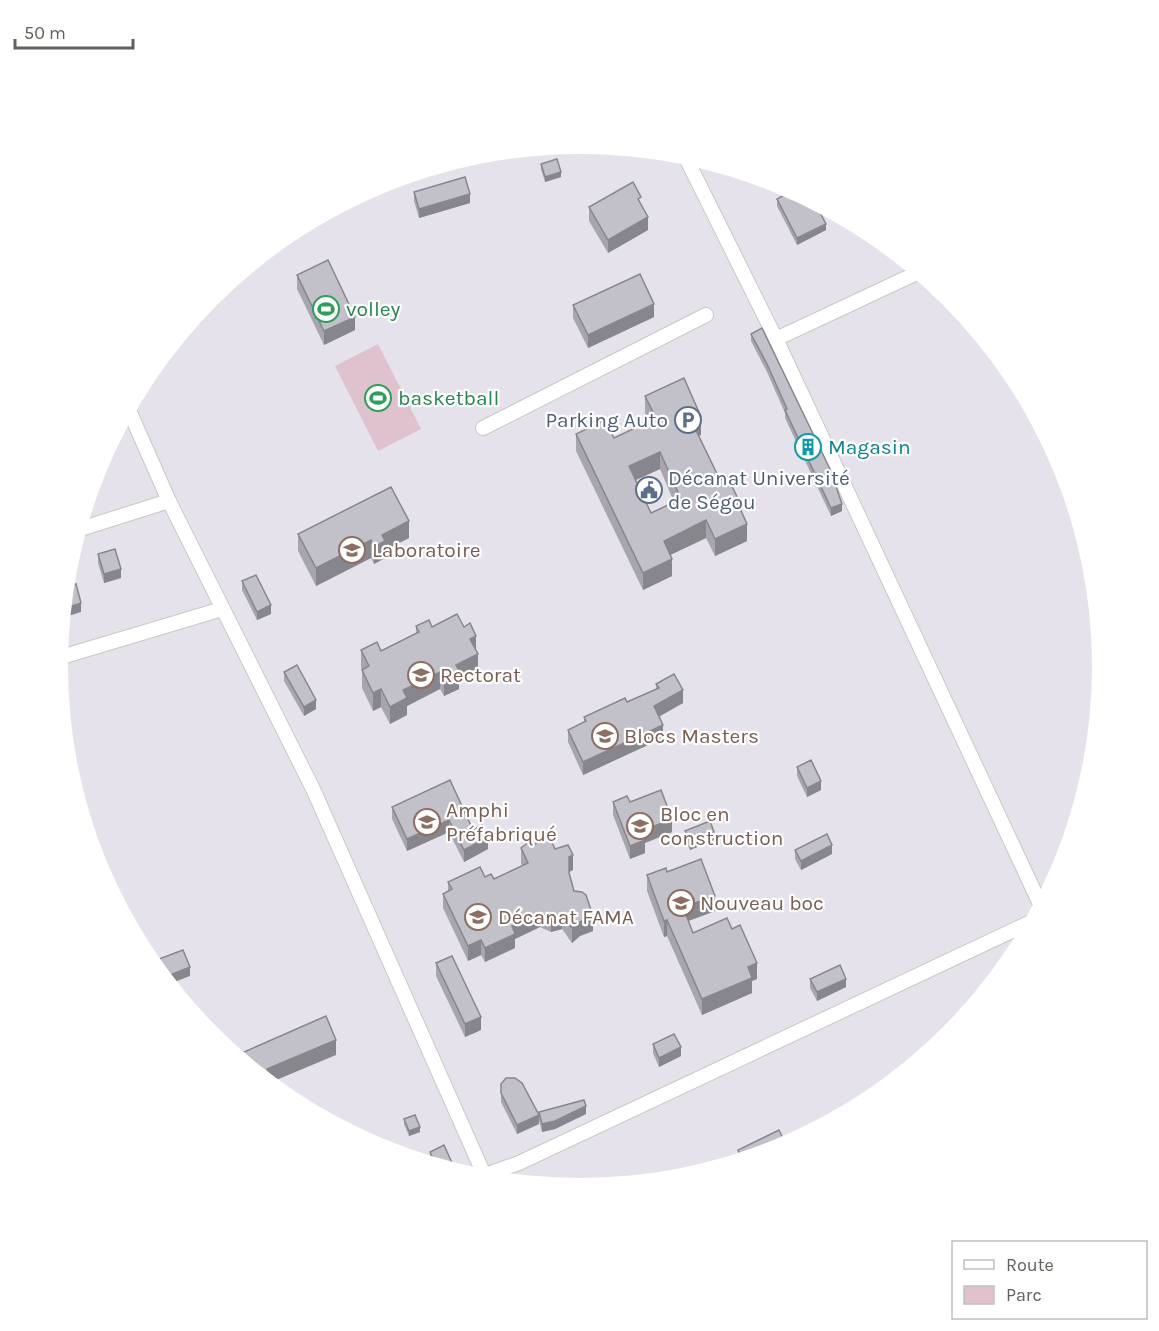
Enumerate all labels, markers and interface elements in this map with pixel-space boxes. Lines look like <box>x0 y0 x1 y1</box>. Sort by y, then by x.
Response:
scale bar <box>15 12 134 50</box>
text: 50 m <box>24 22 66 44</box>
sports icon: volley <box>311 294 341 324</box>
place label: volley <box>346 297 401 321</box>
sports icon: basketball <box>363 383 393 413</box>
place label: basketball <box>398 386 499 410</box>
parking icon: Parking Auto <box>673 405 703 435</box>
place label: Parking Auto <box>545 408 668 432</box>
building icon: Magasin <box>793 432 823 462</box>
place label: Magasin <box>828 435 911 459</box>
place label: Décanat Université de Ségou <box>668 466 850 514</box>
public building icon: Décanat Université de Ségou <box>634 475 664 505</box>
school or university icon: Laboratoire <box>337 535 367 565</box>
place label: Laboratoire <box>372 538 480 562</box>
school or university icon: Rectorat <box>406 660 436 690</box>
place label: Rectorat <box>440 663 521 687</box>
school or university icon: Blocs Masters <box>590 721 620 751</box>
place label: Blocs Masters <box>624 724 759 748</box>
place label: Amphi Préfabriqué <box>446 798 557 846</box>
place label: Bloc en construction <box>660 802 783 850</box>
school or university icon: Amphi Préfabriqué <box>412 807 442 837</box>
school or university icon: Bloc en construction <box>625 811 655 841</box>
school or university icon: Nouveau boc <box>666 888 696 918</box>
place label: Nouveau boc <box>700 891 824 915</box>
school or university icon: Décanat FAMA <box>463 902 493 932</box>
place label: Décanat FAMA <box>498 905 634 929</box>
legend <box>952 1241 1147 1319</box>
text: Route <box>1006 1254 1054 1276</box>
text: Parc <box>1006 1284 1042 1306</box>

